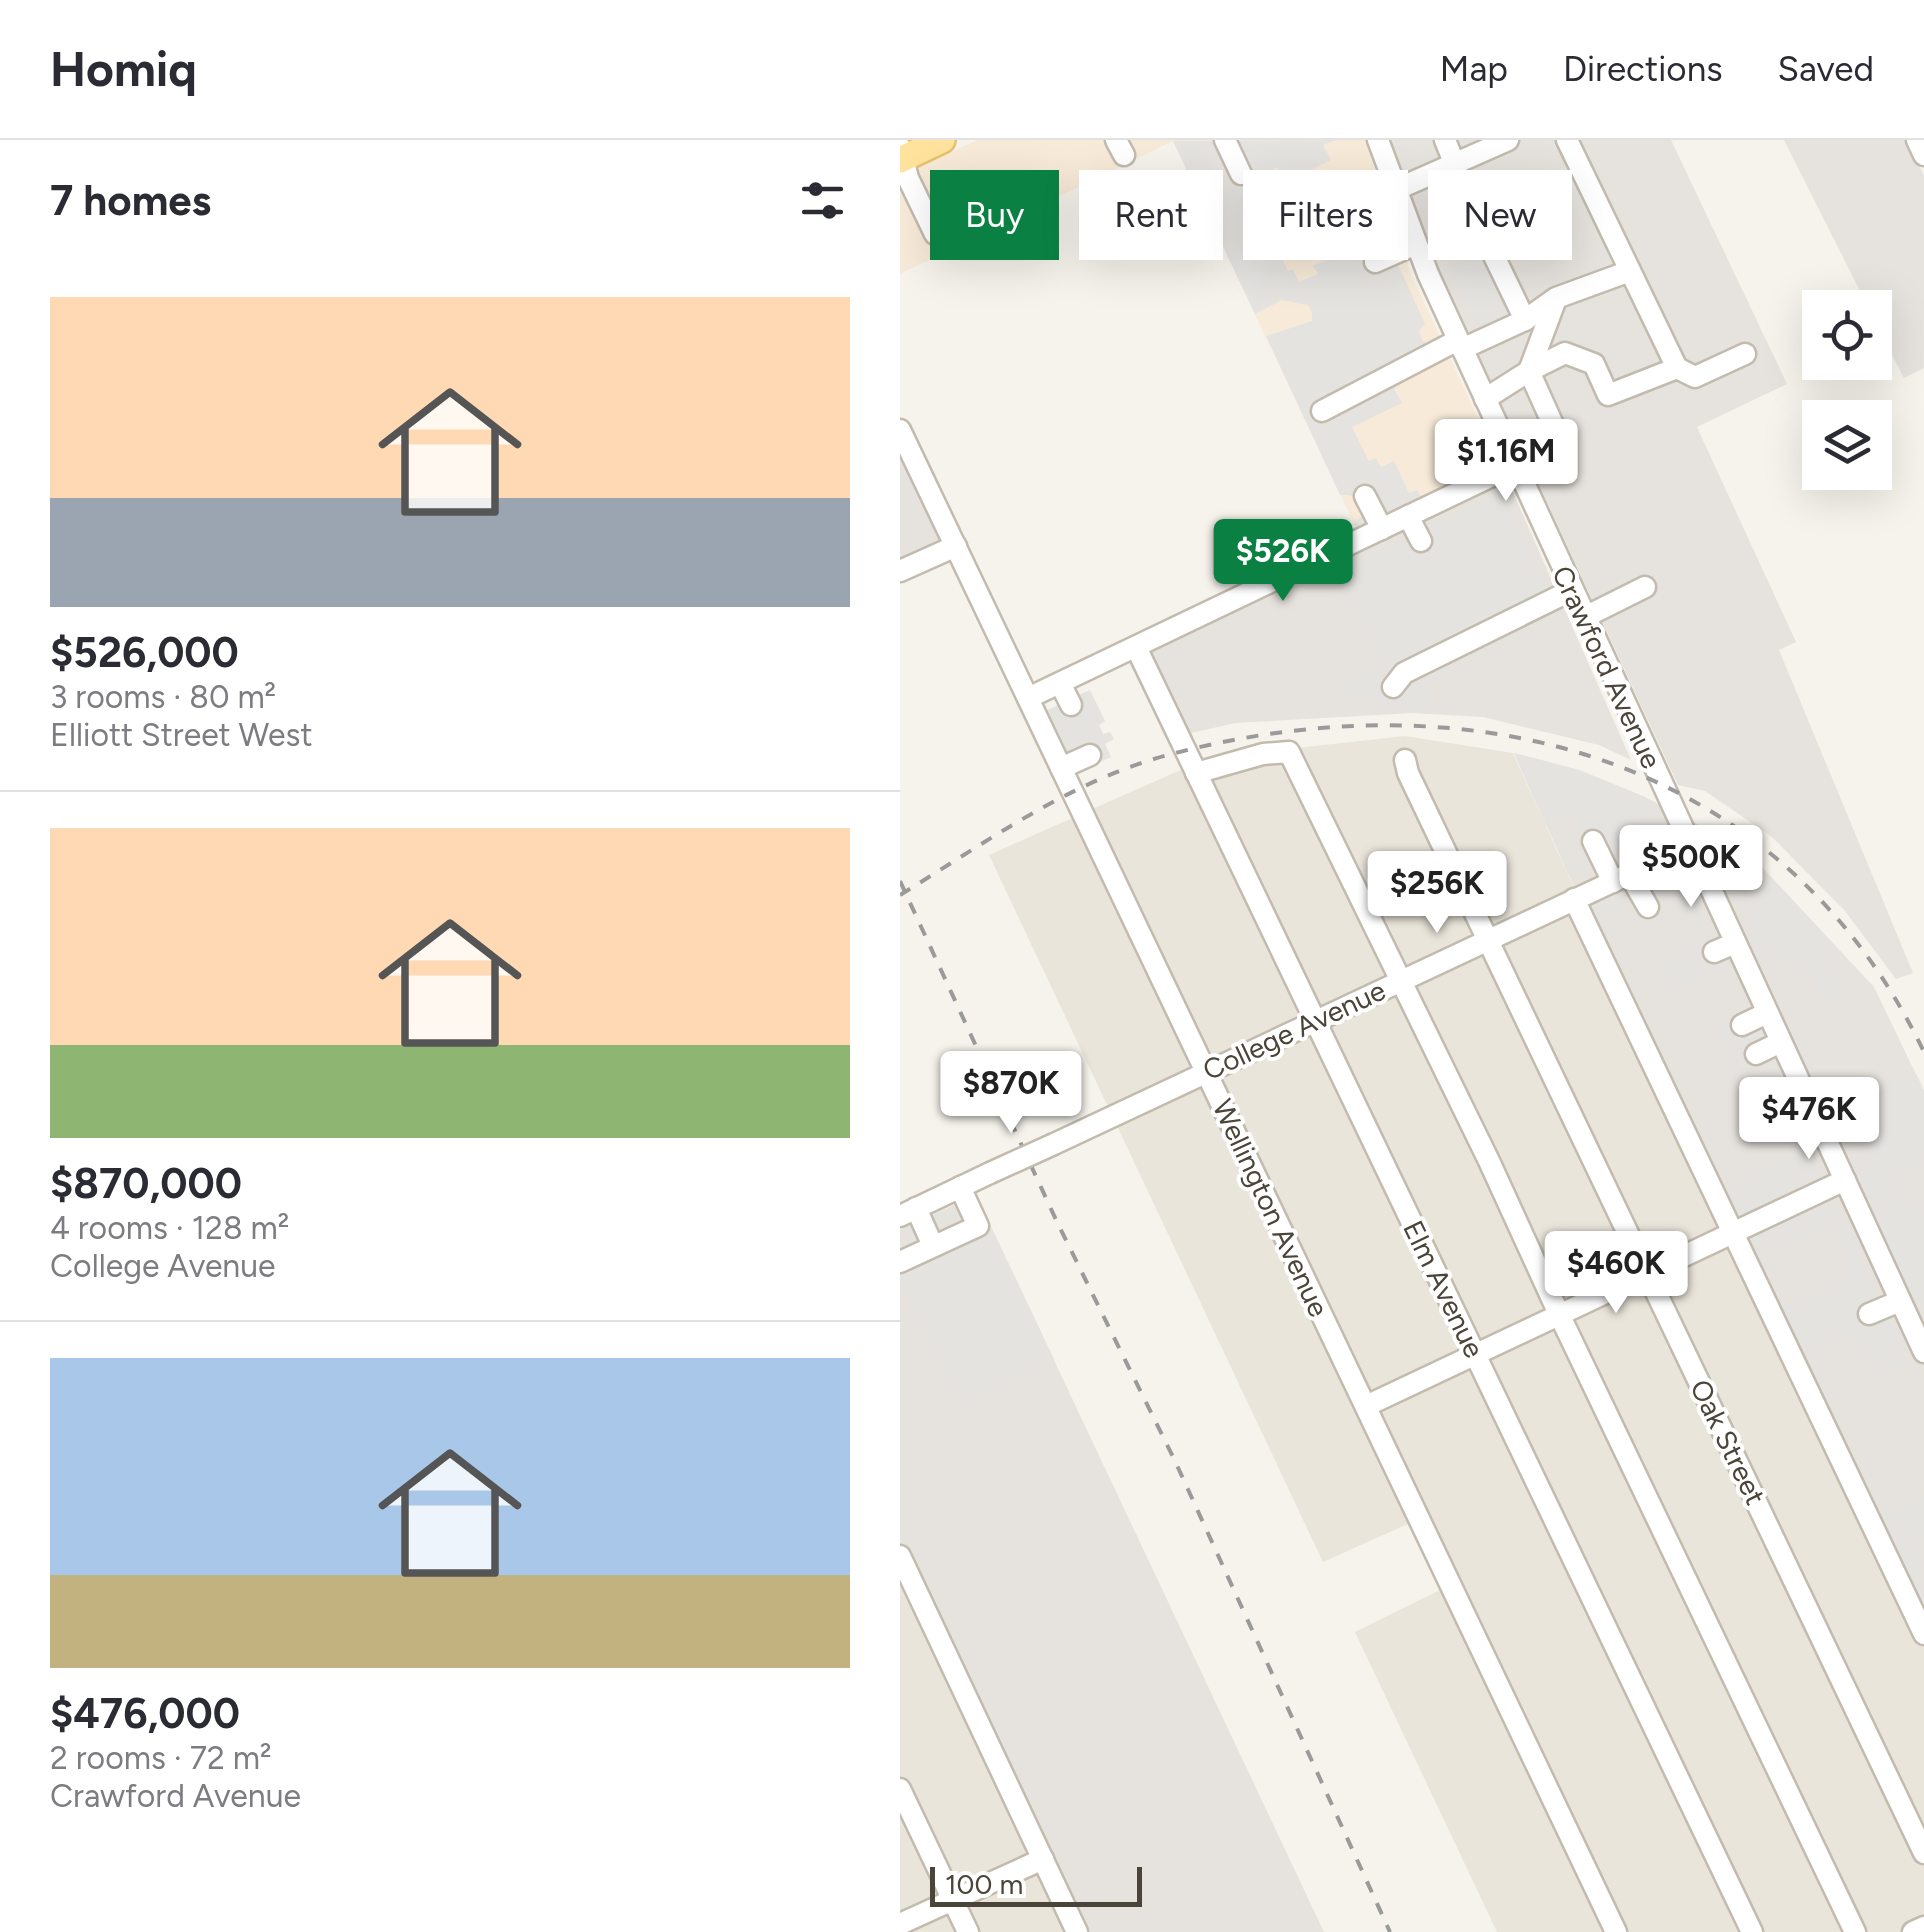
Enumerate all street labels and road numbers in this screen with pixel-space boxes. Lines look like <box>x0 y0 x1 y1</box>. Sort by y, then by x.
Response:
street label: Crawford Avenue <box>1545 560 1669 774</box>
street label: College Avenue <box>1197 973 1391 1087</box>
street label: Wellington Avenue <box>1206 1094 1336 1322</box>
street label: Elm Avenue <box>1396 1215 1492 1363</box>
street label: Oak Street <box>1683 1374 1773 1510</box>

